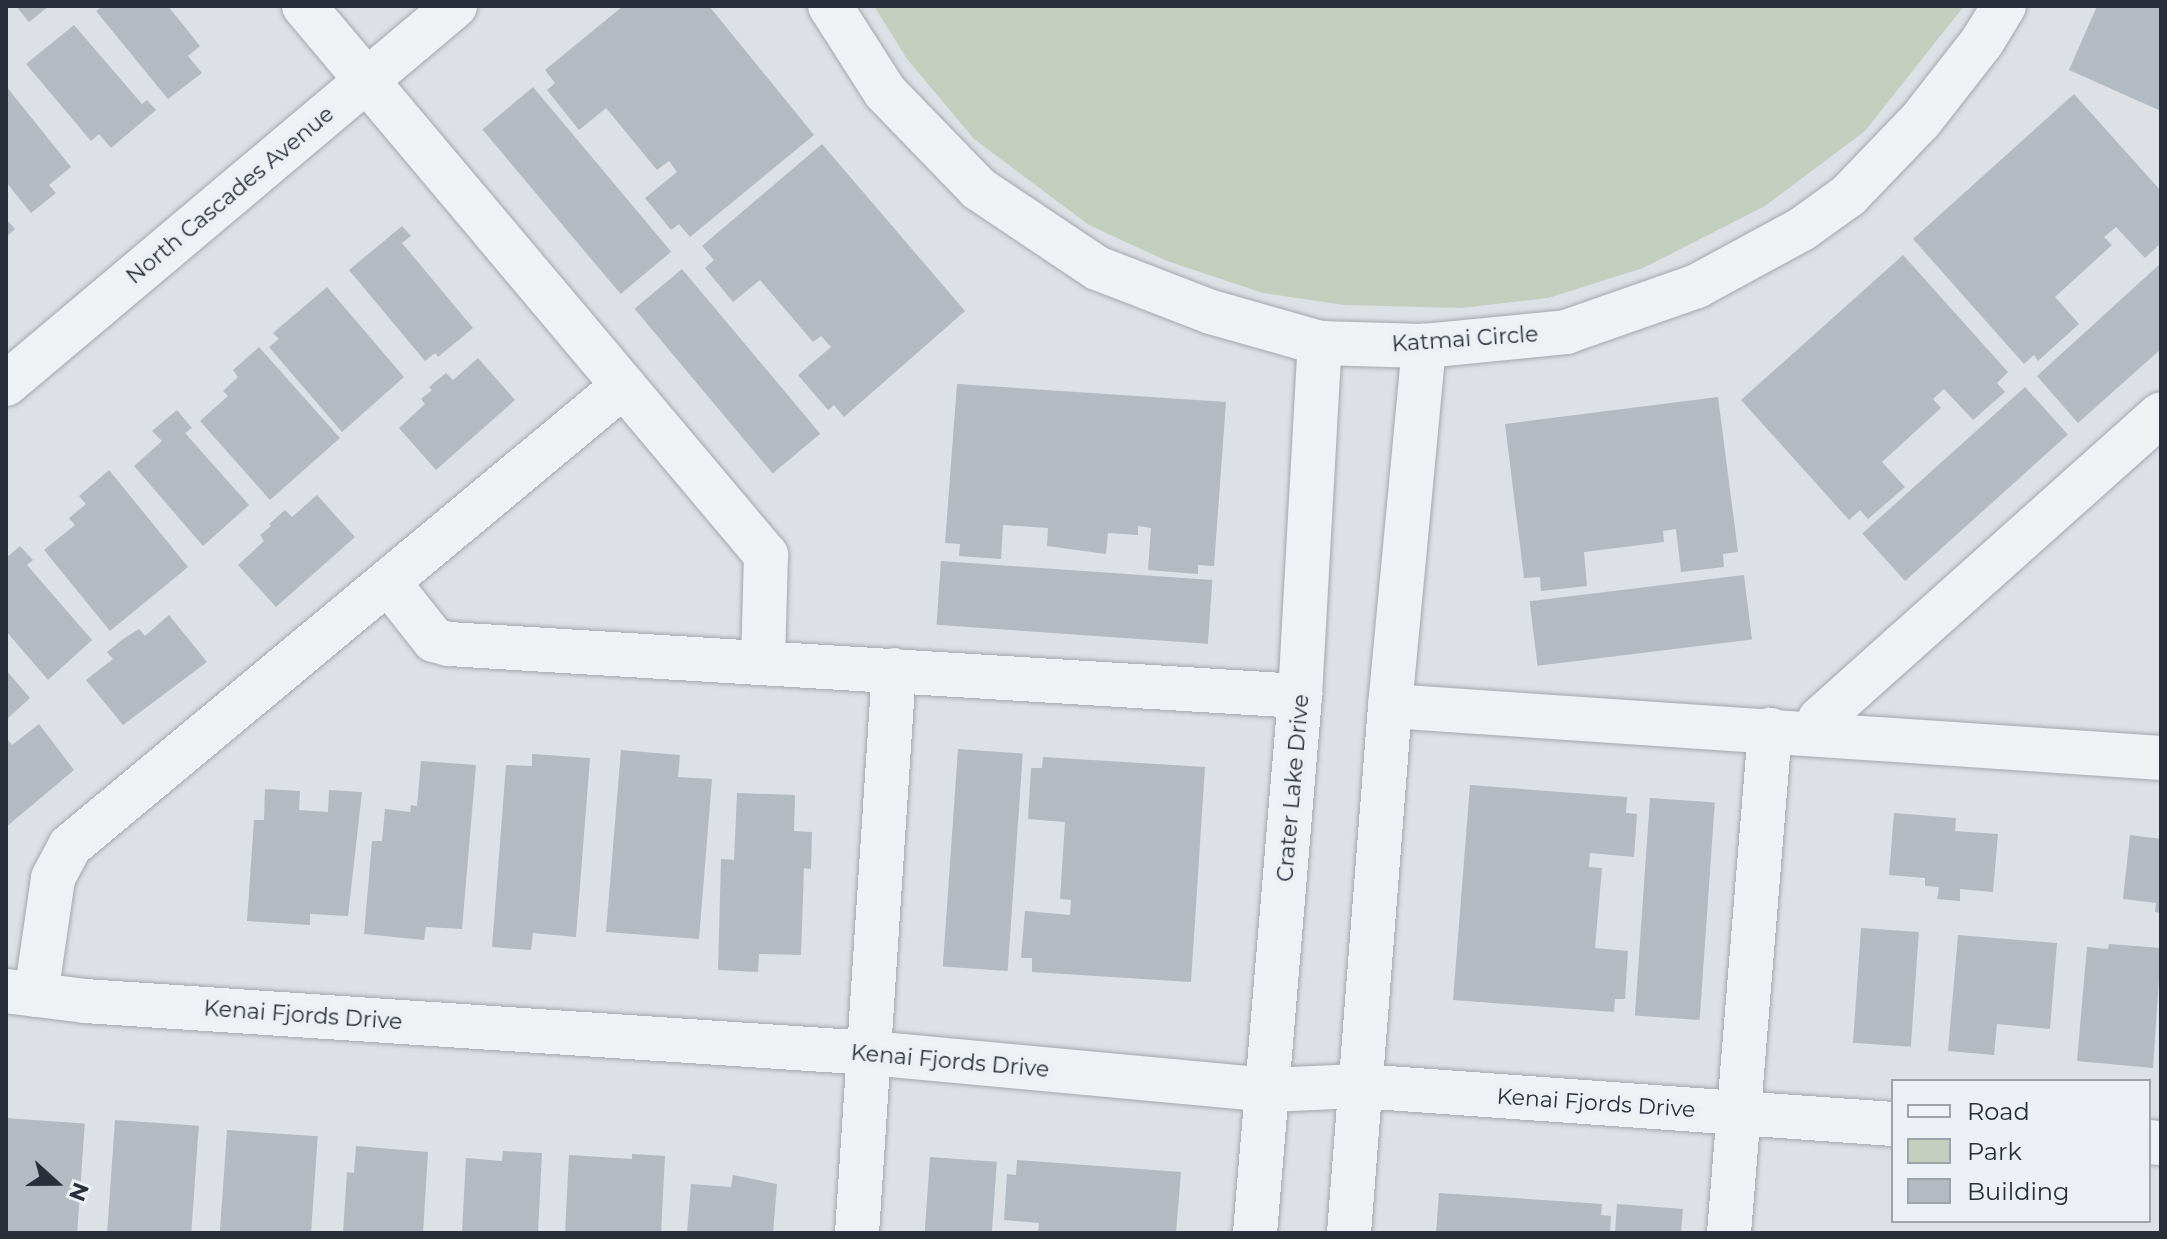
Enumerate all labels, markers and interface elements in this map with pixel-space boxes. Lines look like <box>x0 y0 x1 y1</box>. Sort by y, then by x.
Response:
street label: North Cascades Avenue <box>121 100 339 290</box>
street label: Katmai Circle <box>1391 321 1539 357</box>
street label: Crater Lake Drive <box>1272 693 1314 883</box>
street label: Kenai Fjords Drive <box>203 995 403 1035</box>
street label: Kenai Fjords Drive <box>850 1039 1050 1083</box>
legend <box>1891 1079 2151 1223</box>
street label: Kenai Fjords Drive <box>1496 1083 1696 1123</box>
text: Road <box>1967 1097 2030 1126</box>
text: Park <box>1967 1137 2022 1166</box>
north arrow <box>16 1143 96 1223</box>
text: Building <box>1967 1177 2070 1206</box>
text: N <box>63 1179 95 1205</box>

